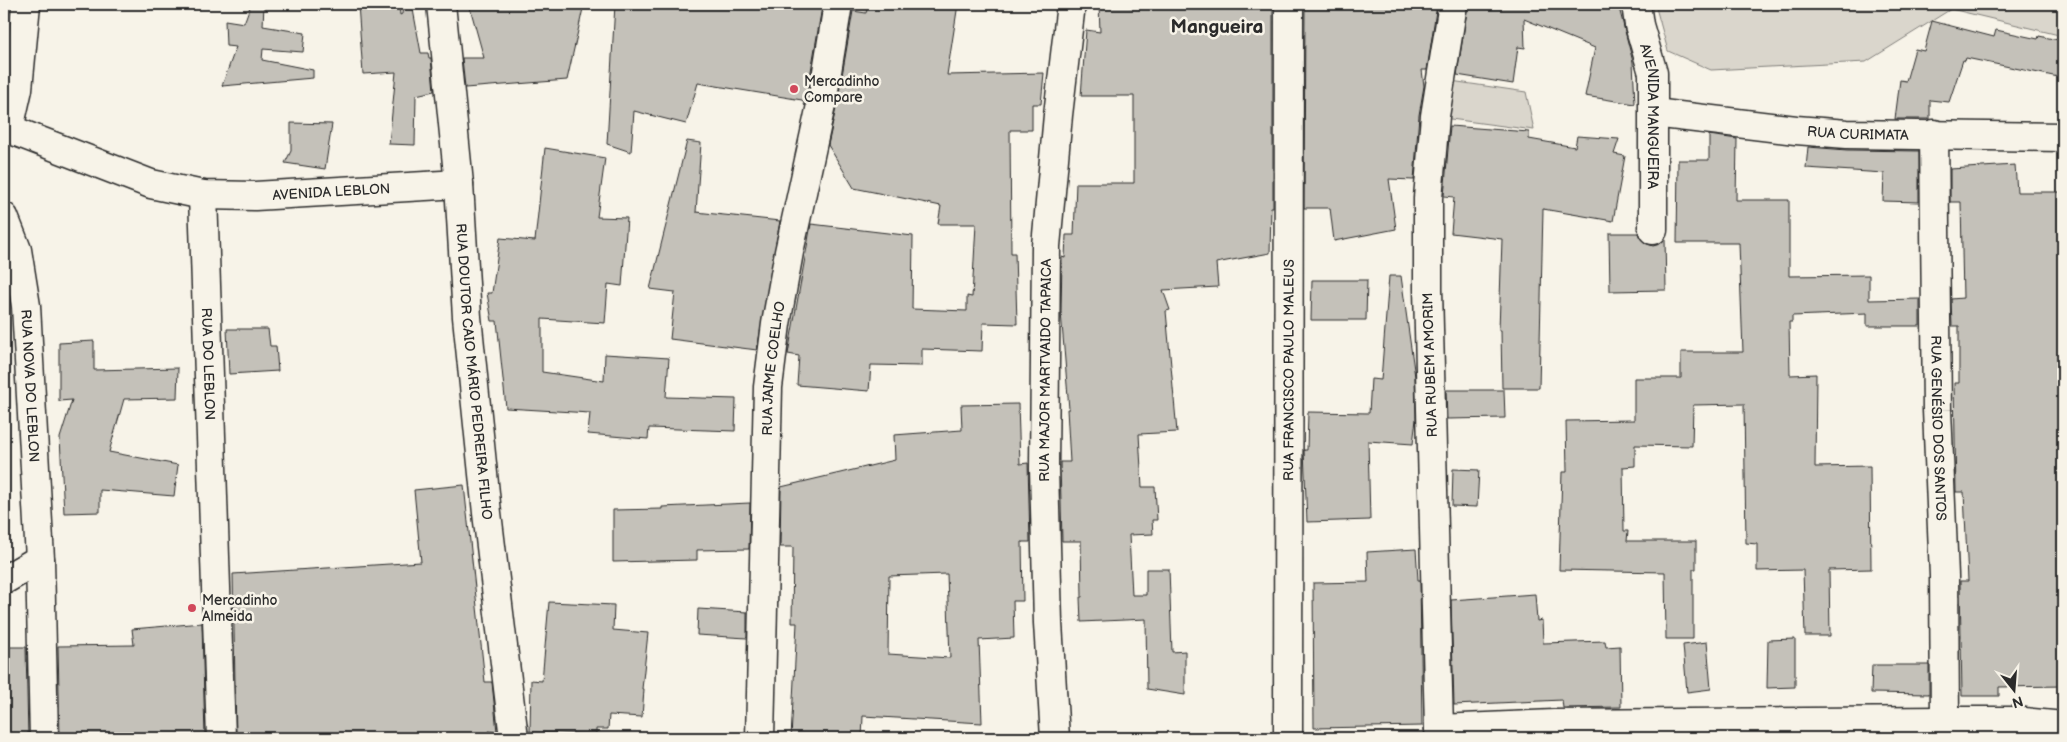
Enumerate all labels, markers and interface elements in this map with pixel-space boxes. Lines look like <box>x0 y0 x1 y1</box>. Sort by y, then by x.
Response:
district label: Mangueira <box>1171 16 1263 39</box>
street label: AVENIDA MANGUEIRA <box>1636 41 1662 189</box>
place label: Mercadinho Compare <box>804 73 879 106</box>
marker: Mercadinho Compare <box>788 83 800 95</box>
street label: RUA CURIMATA <box>1807 122 1909 143</box>
street label: AVENIDA LEBLON <box>272 180 391 203</box>
street label: RUA DOUTOR CAIO MÁRIO PEDREIRA FILHO <box>453 223 496 521</box>
street label: RUA MAJOR MARTVAIDO TAPAICA <box>1035 258 1054 482</box>
street label: RUA FRANCISCO PAULO MALEUS <box>1280 259 1297 481</box>
street label: RUA RUBEM AMORIM <box>1419 292 1441 438</box>
street label: RUA JAIME COELHO <box>758 300 788 436</box>
street label: RUA DO LEBLON <box>198 307 219 420</box>
street label: RUA NOVA DO LEBLON <box>18 309 43 463</box>
street label: RUA GENÉSIO DOS SANTOS <box>1928 335 1950 521</box>
place label: Mercadinho Almeida <box>202 592 277 625</box>
marker: Mercadinho Almeida <box>186 602 198 614</box>
north arrow <box>1990 664 2040 714</box>
text: N <box>2010 692 2025 712</box>

